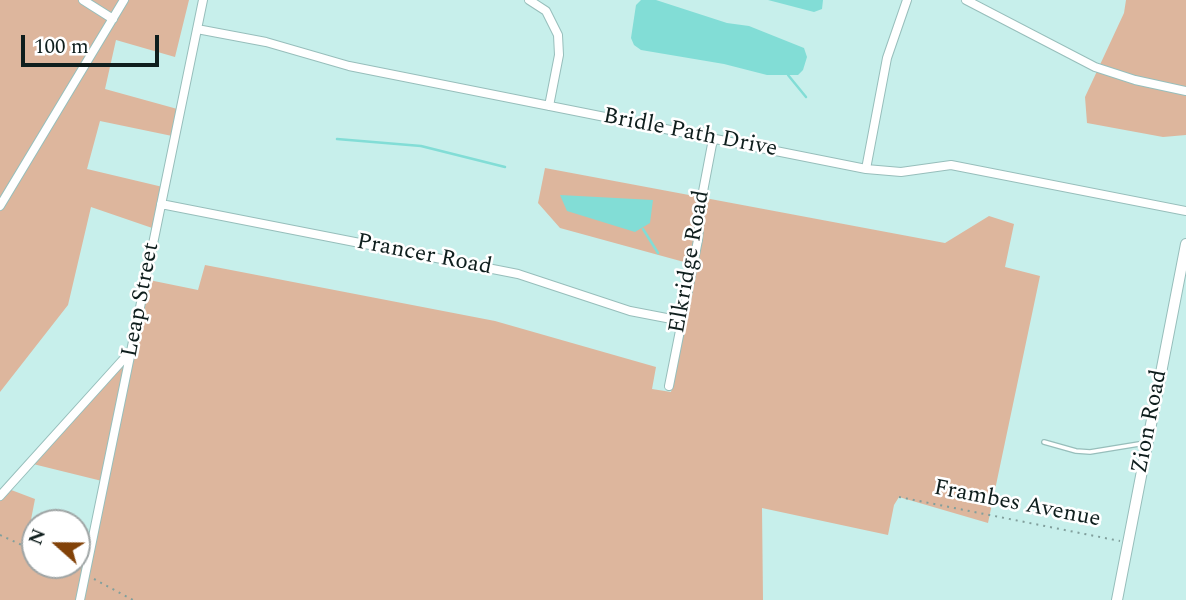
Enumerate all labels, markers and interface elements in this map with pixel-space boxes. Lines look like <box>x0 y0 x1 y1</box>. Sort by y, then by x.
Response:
scale bar <box>24 21 163 65</box>
text: 100 m <box>34 31 89 63</box>
street label: Bridle Path Drive <box>600 104 780 164</box>
street label: Elkridge Road <box>665 188 717 336</box>
street label: Prancer Road <box>354 229 494 283</box>
street label: Leap Street <box>117 240 167 360</box>
street label: Zion Road <box>1127 368 1175 476</box>
street label: Frambes Avenue <box>931 475 1103 535</box>
north arrow <box>21 509 91 579</box>
text: N <box>21 525 54 549</box>

